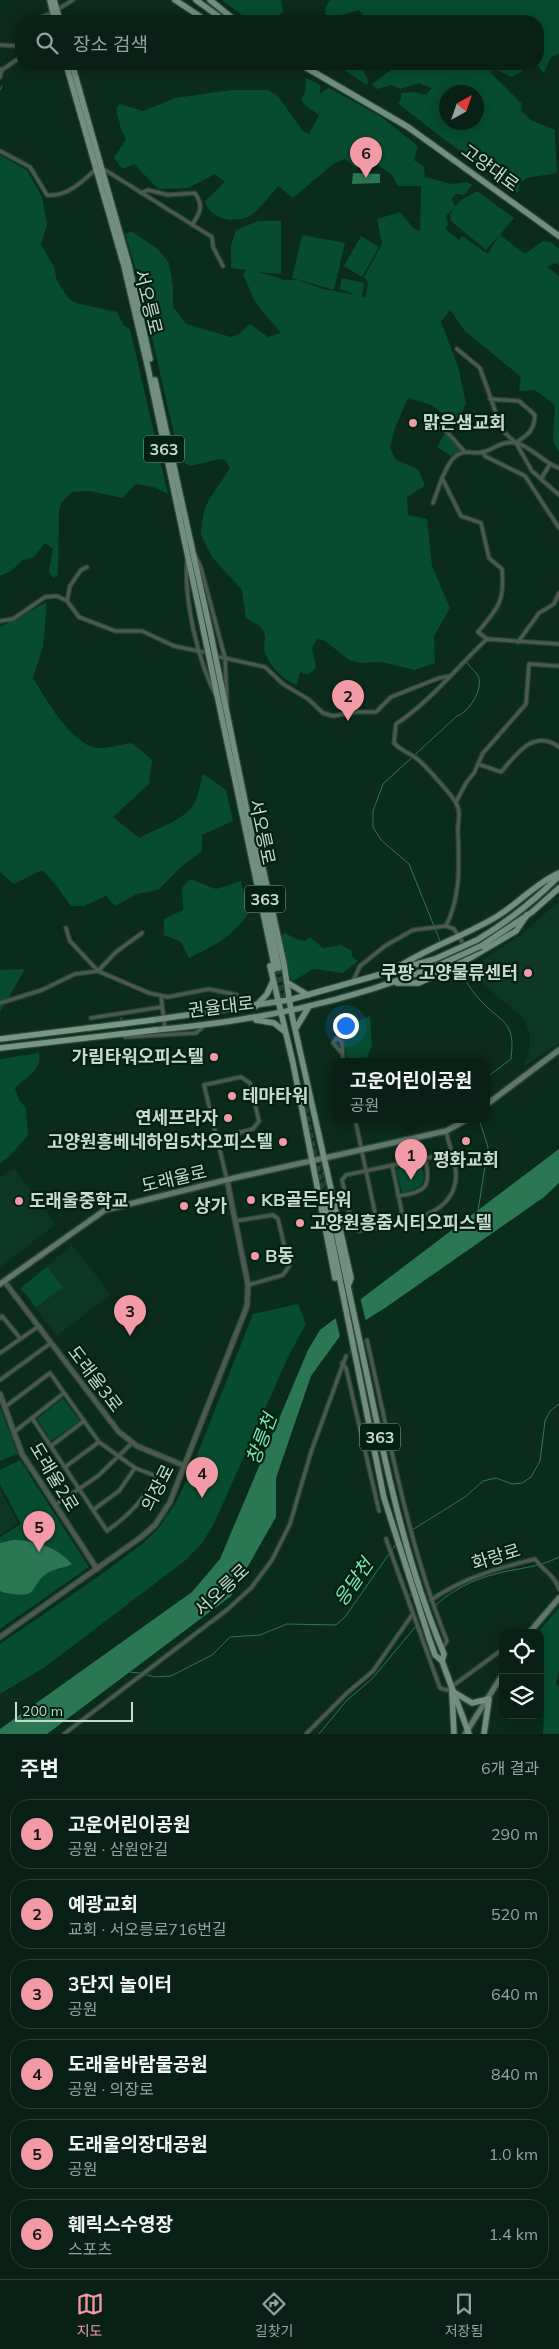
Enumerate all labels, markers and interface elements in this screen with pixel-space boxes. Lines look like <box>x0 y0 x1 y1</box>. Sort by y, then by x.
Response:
search box <box>15 15 544 70</box>
icon: search <box>33 29 61 57</box>
text: 장소 검색 <box>73 32 148 56</box>
north arrow <box>439 85 484 130</box>
pin: 6 <box>350 137 382 178</box>
street label: 고양대로 <box>457 139 524 196</box>
street label: 서오릉로 <box>129 267 168 337</box>
place label: 맑은샘교회 <box>423 411 506 434</box>
marker: 맑은샘교회 <box>407 417 419 429</box>
road number: 363 <box>144 436 184 462</box>
pin: 2 <box>332 680 364 721</box>
street label: 서오릉로 <box>244 797 281 867</box>
road number: 363 <box>245 886 285 912</box>
place label: 쿠팡 고양물류센터 <box>381 961 518 984</box>
marker: 쿠팡 고양물류센터 <box>522 967 534 979</box>
street label: 권율대로 <box>187 991 255 1022</box>
your location <box>333 1013 359 1039</box>
place label: 가림타워오피스텔 <box>72 1045 204 1068</box>
marker: 가림타워오피스텔 <box>208 1051 220 1063</box>
popup <box>332 1058 490 1123</box>
text: 고운어린이공원 <box>350 1068 472 1092</box>
place label: 테마타워 <box>242 1084 308 1107</box>
marker: 테마타워 <box>226 1090 238 1102</box>
text: 공원 <box>350 1095 379 1115</box>
place label: 연세프라자 <box>135 1106 218 1129</box>
marker: 연세프라자 <box>222 1112 234 1124</box>
place label: 고양원흥베네하임5차오피스텔 <box>47 1130 273 1153</box>
marker: 평화교회 <box>460 1135 472 1147</box>
marker: 고양원흥베네하임5차오피스텔 <box>277 1136 289 1148</box>
pin: 1 <box>395 1139 427 1180</box>
place label: 평화교회 <box>433 1148 499 1171</box>
street label: 도래울로 <box>139 1160 209 1197</box>
place label: KB골든타워 <box>261 1188 352 1211</box>
place label: 도래울중학교 <box>29 1189 128 1212</box>
place label: 상가 <box>194 1194 228 1217</box>
marker: KB골든타워 <box>245 1194 257 1206</box>
marker: 도래울중학교 <box>13 1195 25 1207</box>
marker: 상가 <box>178 1200 190 1212</box>
place label: 고양원흥줌시티오피스텔 <box>310 1211 492 1234</box>
marker: 고양원흥줌시티오피스텔 <box>294 1217 306 1229</box>
place label: B동 <box>265 1244 294 1267</box>
marker: B동 <box>249 1250 261 1262</box>
pin: 3 <box>114 1295 146 1336</box>
street label: 도래울3로 <box>63 1341 128 1416</box>
water label: 창릉천 <box>240 1409 282 1468</box>
road number: 363 <box>360 1424 400 1450</box>
street label: 도래울2로 <box>25 1438 84 1516</box>
pin: 4 <box>186 1457 218 1498</box>
street label: 의장로 <box>136 1460 179 1515</box>
pin: 5 <box>23 1511 55 1552</box>
street label: 화랑로 <box>469 1538 523 1575</box>
water label: 응달천 <box>328 1552 379 1610</box>
street label: 서오릉로 <box>190 1559 254 1621</box>
map controls <box>499 1629 544 1719</box>
button: locate <box>499 1629 544 1674</box>
button: layers <box>499 1674 544 1719</box>
scale bar <box>15 1699 132 1722</box>
text: 200 m <box>22 1702 63 1720</box>
text: 주변 <box>20 1755 59 1781</box>
text: 6개 결과 <box>481 1758 539 1778</box>
text: 고운어린이공원 <box>68 1812 190 1836</box>
text: 1 <box>32 1824 42 1844</box>
text: 290 m <box>491 1824 538 1844</box>
text: 공원 · 삼원안길 <box>68 1839 168 1859</box>
text: 예광교회 <box>68 1892 138 1916</box>
text: 2 <box>32 1904 42 1924</box>
text: 520 m <box>491 1904 538 1924</box>
text: 교회 · 서오릉로716번길 <box>68 1919 227 1939</box>
text: 3단지 놀이터 <box>68 1972 172 1996</box>
text: 3 <box>32 1984 42 2004</box>
text: 640 m <box>491 1984 538 2004</box>
text: 공원 <box>68 1999 97 2019</box>
text: 도래울바람물공원 <box>68 2052 208 2076</box>
text: 4 <box>32 2064 42 2084</box>
text: 840 m <box>491 2064 538 2084</box>
text: 공원 · 의장로 <box>68 2079 154 2099</box>
text: 도래울의장대공원 <box>68 2132 208 2156</box>
text: 5 <box>32 2144 42 2164</box>
text: 1.0 km <box>489 2144 538 2164</box>
text: 공원 <box>68 2159 97 2179</box>
text: 훼릭스수영장 <box>68 2212 173 2236</box>
text: 6 <box>32 2224 42 2244</box>
text: 1.4 km <box>489 2224 538 2244</box>
text: 스포츠 <box>68 2239 112 2259</box>
tab: 지도 <box>76 2290 104 2340</box>
tab: 길찾기 <box>255 2290 293 2340</box>
tab: 저장됨 <box>445 2290 483 2340</box>

